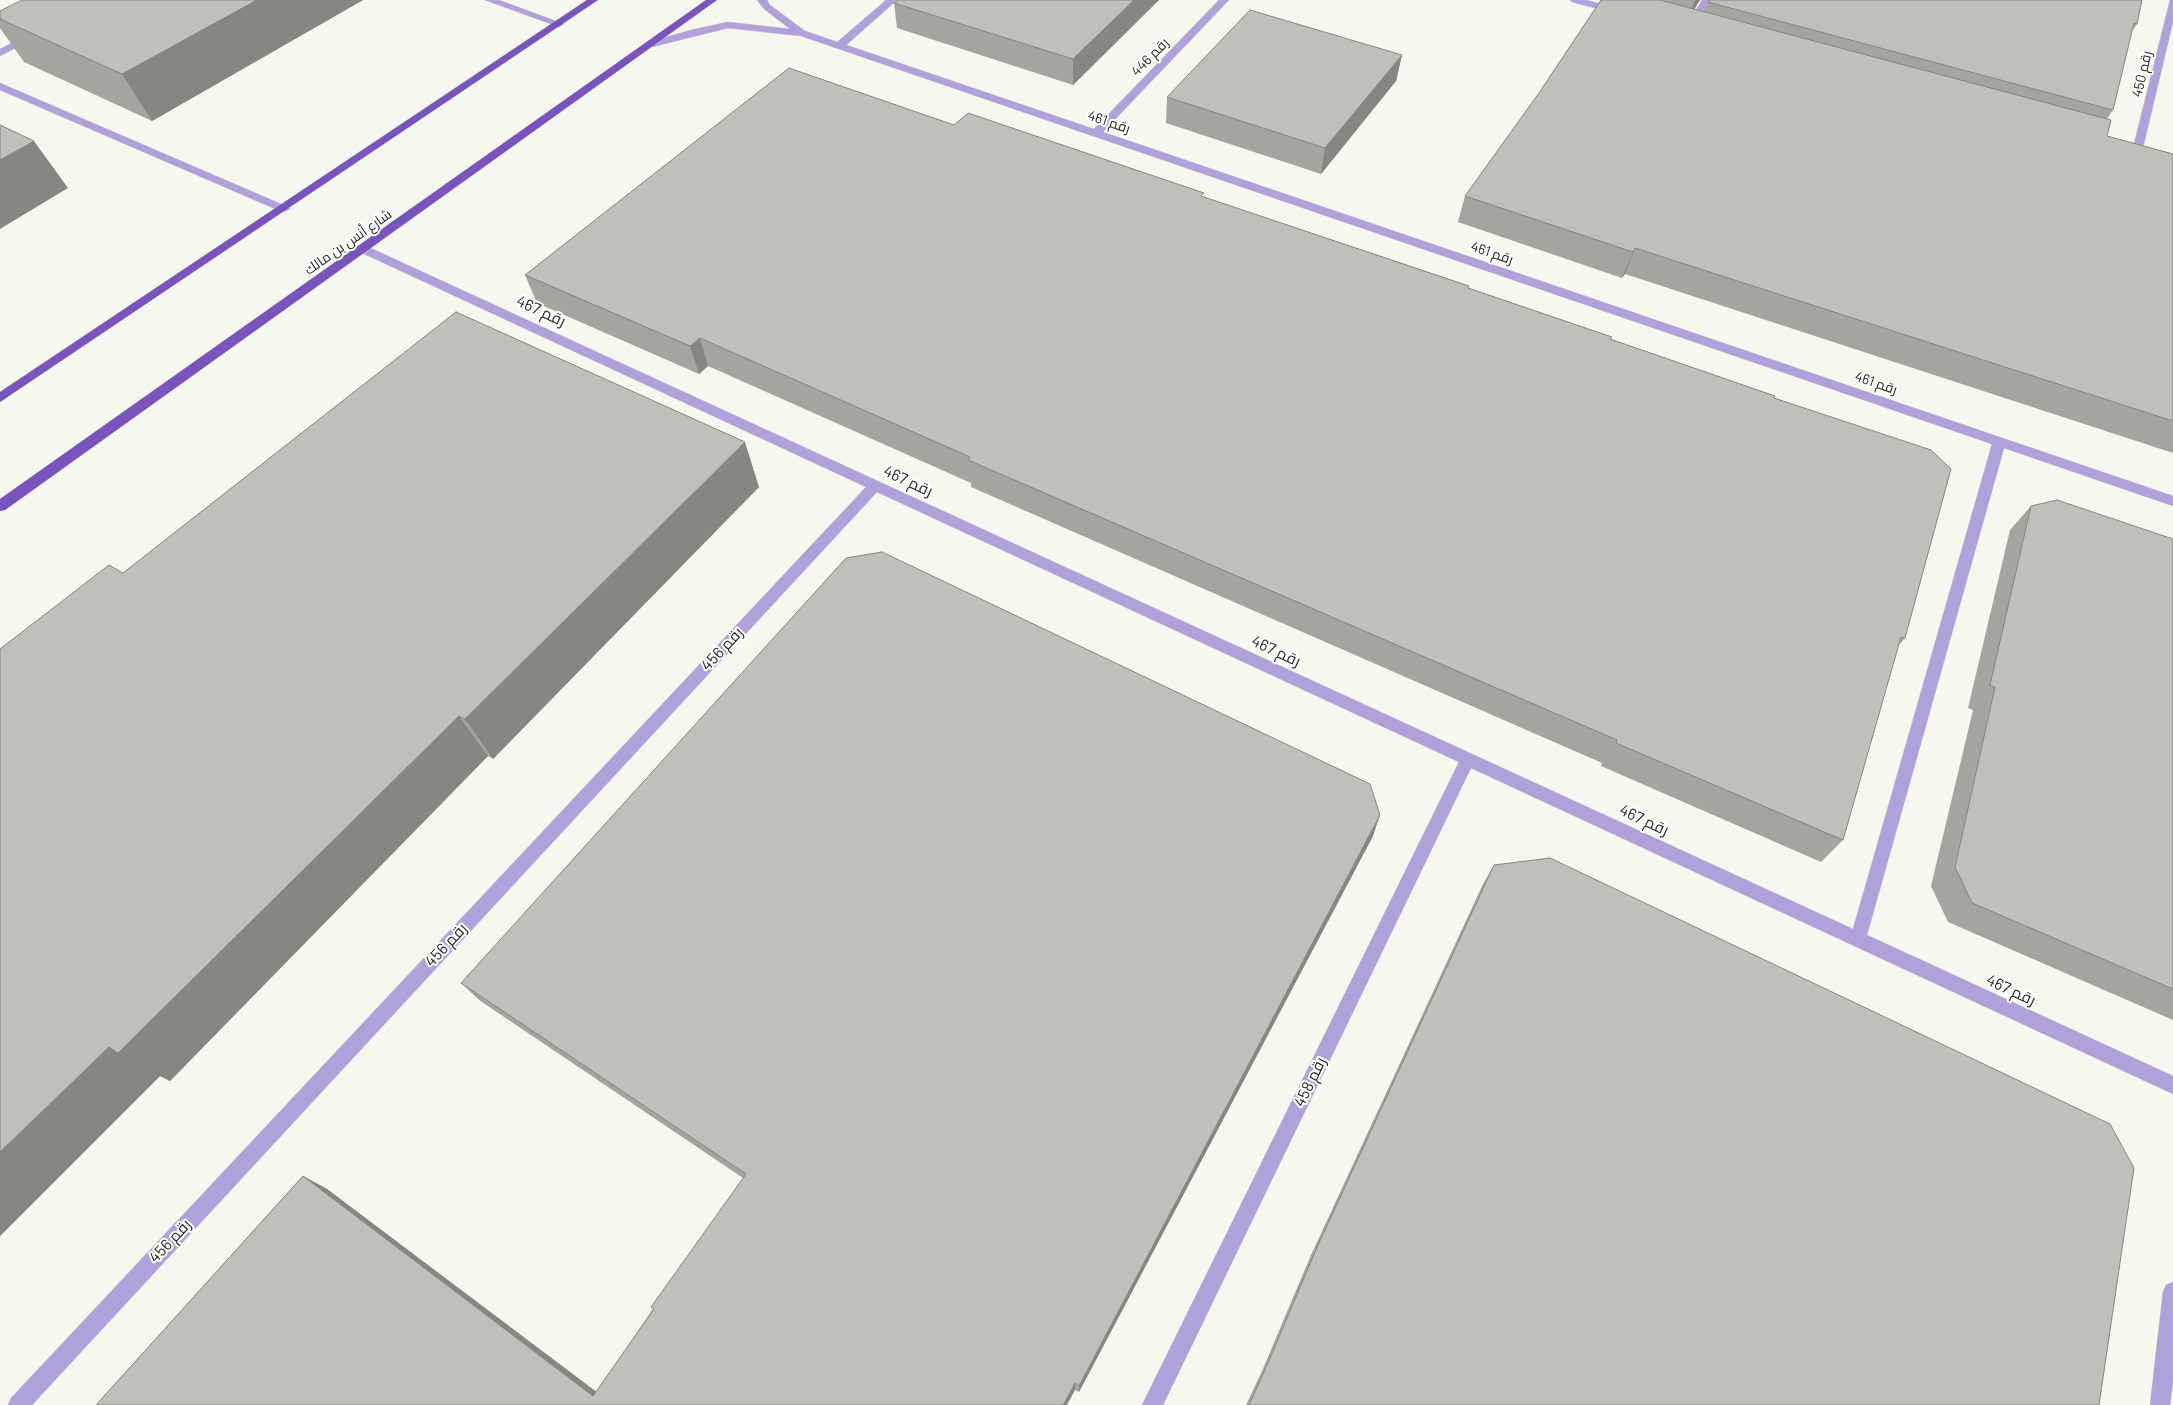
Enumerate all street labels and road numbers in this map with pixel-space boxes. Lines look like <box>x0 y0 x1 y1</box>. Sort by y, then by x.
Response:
street label: رقم 446 <box>1128 34 1172 80</box>
street label: رقم 450 <box>2129 49 2155 99</box>
street label: رقم 461 <box>1086 107 1132 137</box>
street label: شارع أنس بن مالك <box>301 206 395 278</box>
street label: رقم 461 <box>1469 238 1515 268</box>
street label: رقم 467 <box>513 291 569 331</box>
street label: رقم 461 <box>1853 368 1899 398</box>
street label: رقم 467 <box>880 461 936 501</box>
street label: رقم 456 <box>697 623 747 675</box>
street label: رقم 467 <box>1248 631 1304 671</box>
street label: رقم 467 <box>1616 800 1672 840</box>
street label: رقم 456 <box>421 919 471 971</box>
street label: رقم 467 <box>1983 970 2039 1010</box>
street label: رقم 458 <box>1290 1054 1330 1110</box>
street label: رقم 456 <box>145 1215 195 1267</box>

